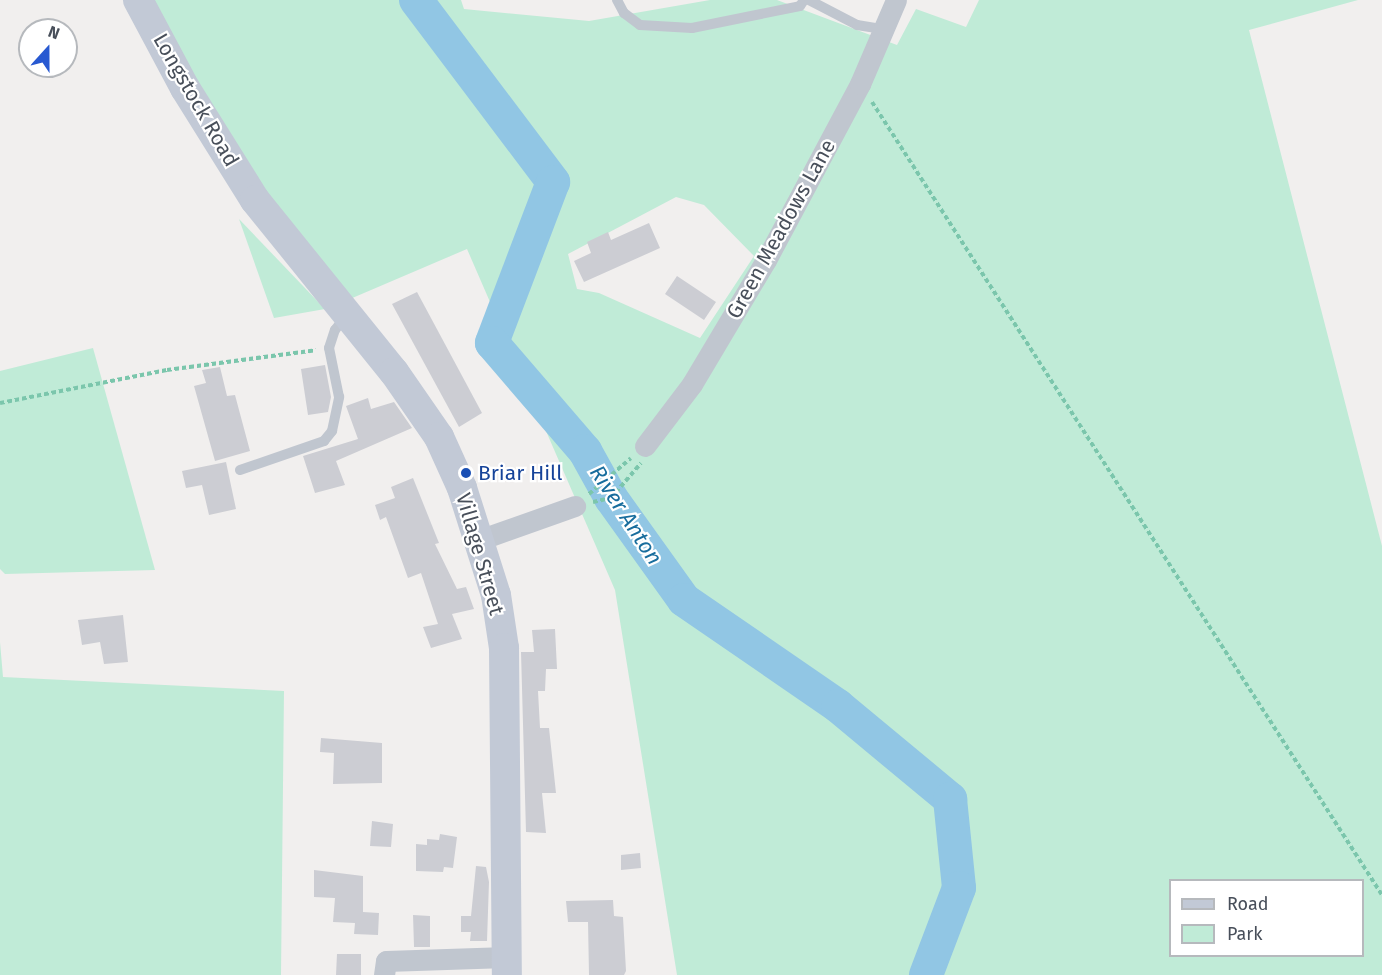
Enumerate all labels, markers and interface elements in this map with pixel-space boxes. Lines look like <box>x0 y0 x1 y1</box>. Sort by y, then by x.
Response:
north arrow <box>18 18 78 78</box>
text: N <box>46 22 62 43</box>
street label: Longstock Road <box>148 29 244 171</box>
street label: Green Meadows Lane <box>721 135 841 323</box>
place label: Briar Hill <box>478 460 562 486</box>
water label: River Anton <box>584 460 668 570</box>
marker: Briar Hill <box>459 466 473 480</box>
street label: Village Street <box>451 490 509 618</box>
legend <box>1169 879 1364 957</box>
text: Road <box>1227 893 1269 915</box>
text: Park <box>1227 923 1262 945</box>

